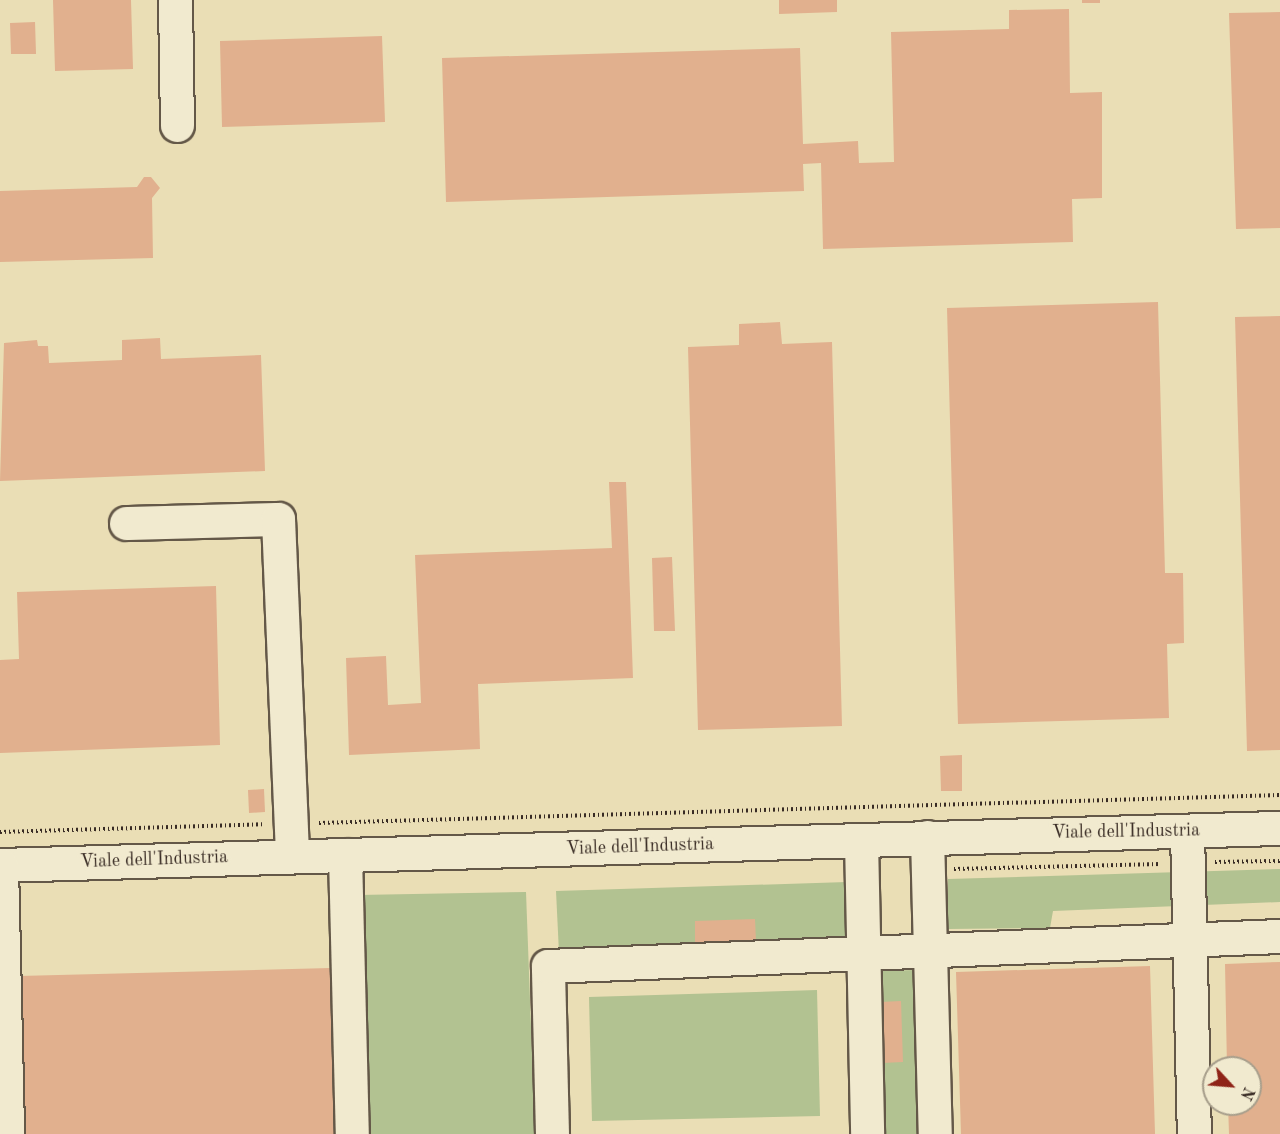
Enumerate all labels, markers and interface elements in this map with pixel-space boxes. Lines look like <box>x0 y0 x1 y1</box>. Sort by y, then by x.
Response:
street label: Viale dell'Industria <box>1052 820 1200 844</box>
street label: Viale dell'Industria <box>566 834 714 860</box>
street label: Viale dell'Industria <box>80 847 228 873</box>
north arrow <box>1202 1056 1262 1116</box>
text: N <box>1237 1084 1256 1102</box>

